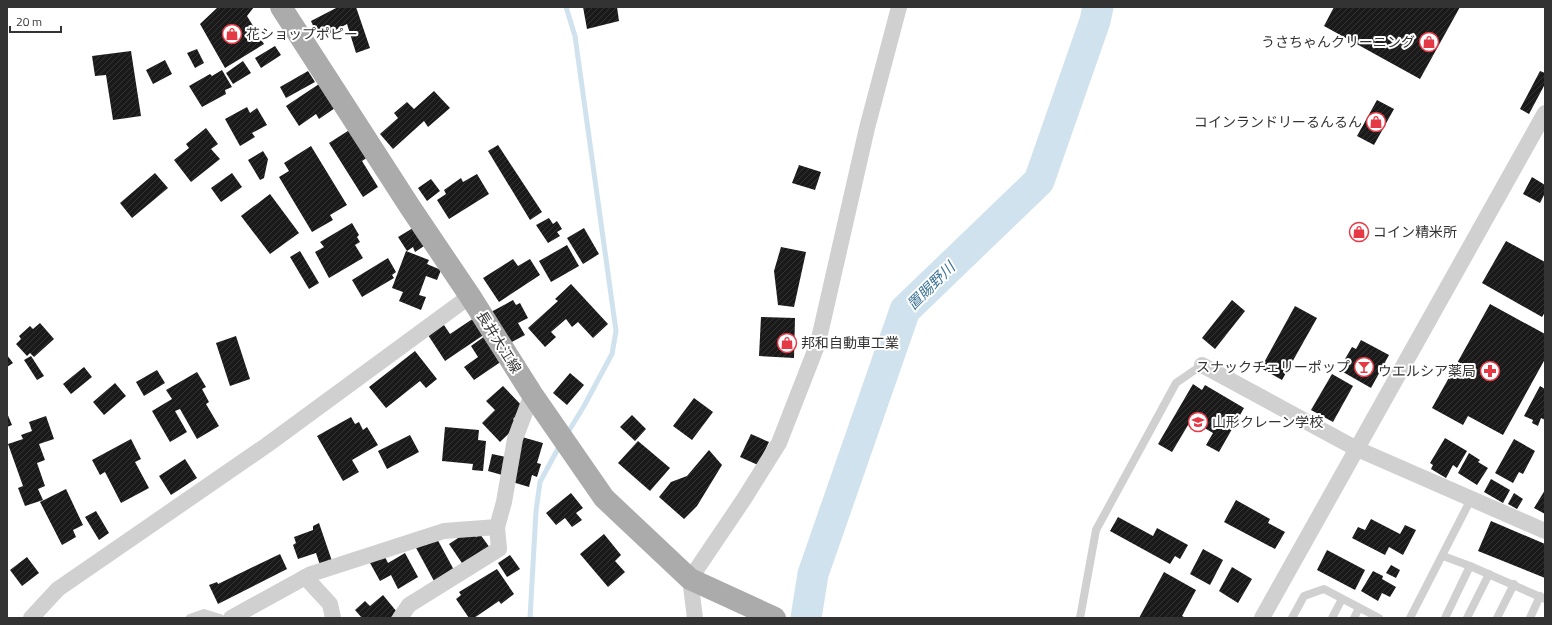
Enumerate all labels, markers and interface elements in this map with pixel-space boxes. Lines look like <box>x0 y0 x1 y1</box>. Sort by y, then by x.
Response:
scale bar <box>10 8 61 34</box>
text: 20 m <box>16 12 42 31</box>
shop icon: 花ショップポピー <box>221 23 243 45</box>
place label: 花ショップポピー <box>246 23 358 44</box>
place label: うさちゃんクリーニング <box>1261 31 1415 52</box>
shop icon: うさちゃんクリーニング <box>1418 31 1440 53</box>
place label: コインランドリーるんるん <box>1194 111 1362 132</box>
shop icon: コインランドリーるんるん <box>1365 111 1387 133</box>
shop icon: コイン精米所 <box>1348 221 1370 243</box>
place label: コイン精米所 <box>1373 221 1457 242</box>
water label: 置賜野川 <box>901 255 961 315</box>
street label: 長井大江線 <box>472 306 527 377</box>
shop icon: 邦和自動車工業 <box>776 332 798 354</box>
place label: 邦和自動車工業 <box>801 332 899 353</box>
place label: スナックチェリーポップ <box>1196 356 1350 377</box>
bar icon: スナックチェリーポップ <box>1353 356 1375 378</box>
place label: ウエルシア薬局 <box>1378 360 1476 381</box>
pharmacy icon: ウエルシア薬局 <box>1479 360 1501 382</box>
school or university icon: 山形クレーン学校 <box>1187 411 1209 433</box>
place label: 山形クレーン学校 <box>1212 411 1323 432</box>

